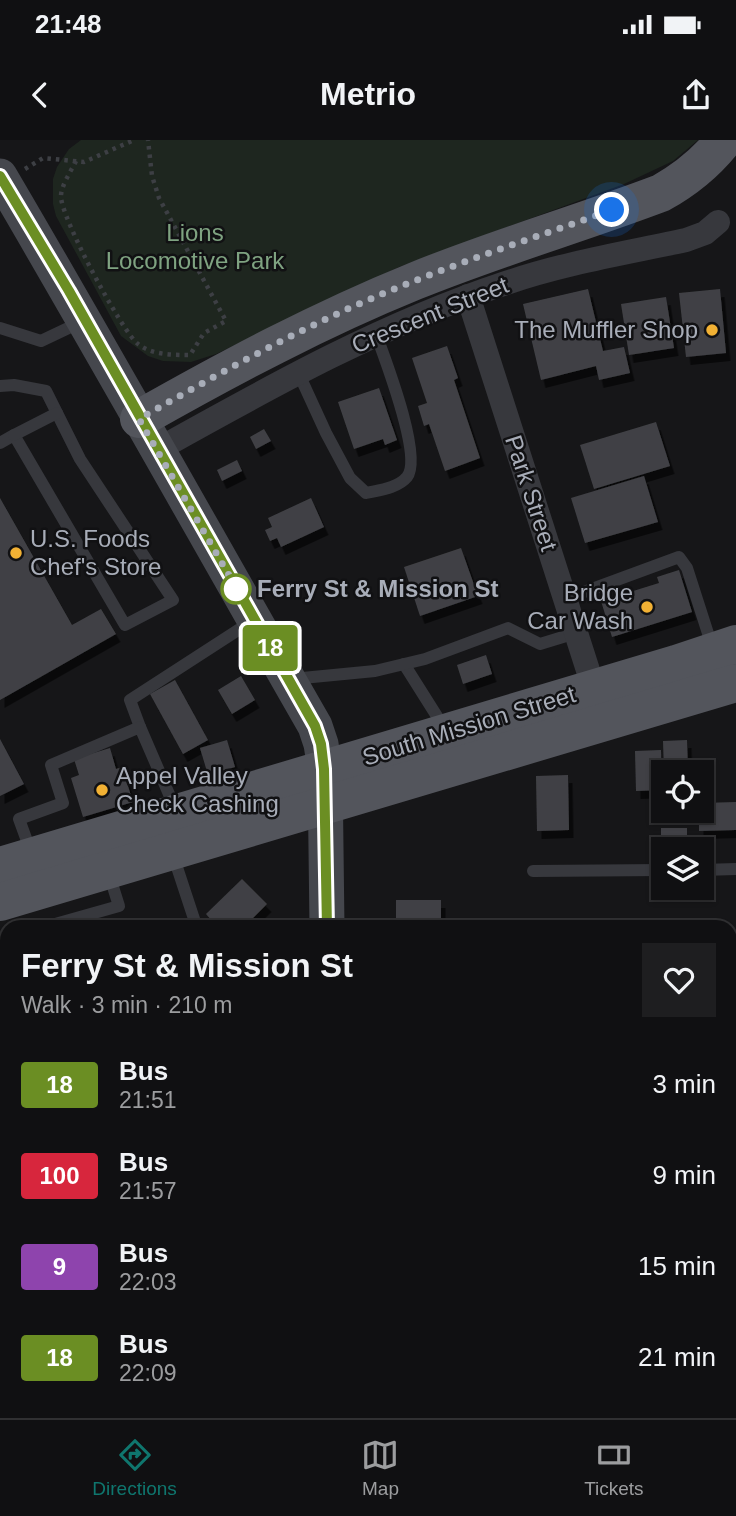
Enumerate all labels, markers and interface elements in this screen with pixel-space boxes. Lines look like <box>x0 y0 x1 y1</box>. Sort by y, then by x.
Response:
text: 21:48 <box>35 9 102 39</box>
icon: back <box>21 76 59 114</box>
text: Metrio <box>320 76 416 112</box>
icon: share <box>677 76 715 114</box>
your location <box>594 192 629 227</box>
park label: Lions Locomotive Park <box>106 219 285 274</box>
street label: Crescent Street <box>347 271 512 358</box>
place label: The Muffler Shop <box>514 316 698 343</box>
marker: The Muffler Shop <box>704 322 720 338</box>
street label: Park Street <box>500 432 563 554</box>
place label: U.S. Foods Chef's Store <box>30 525 161 580</box>
marker: U.S. Foods Chef's Store <box>8 545 24 561</box>
marker: Ferry St & Mission St <box>221 574 251 604</box>
place label: Ferry St & Mission St <box>257 575 498 602</box>
place label: Bridge Car Wash <box>527 579 633 634</box>
marker: Bridge Car Wash <box>639 599 655 615</box>
line badge: 18 <box>238 625 302 671</box>
text: 18 <box>257 634 283 661</box>
street label: South Mission Street <box>359 680 579 771</box>
map controls <box>651 760 714 900</box>
button: locate <box>651 760 714 823</box>
place label: Appel Valley Check Cashing <box>116 762 279 817</box>
marker: Appel Valley Check Cashing <box>94 782 110 798</box>
button: layers <box>651 837 714 900</box>
button: heart <box>642 943 716 1017</box>
text: Ferry St & Mission St <box>21 947 353 984</box>
text: Walk · 3 min · 210 m <box>21 992 232 1018</box>
text: Bus <box>119 1056 168 1086</box>
text: 3 min <box>652 1069 716 1099</box>
text: 18 <box>46 1071 73 1098</box>
text: 21:51 <box>119 1087 177 1113</box>
text: Bus <box>119 1147 168 1177</box>
text: 9 min <box>652 1160 716 1190</box>
text: 100 <box>39 1162 80 1189</box>
text: 21:57 <box>119 1178 177 1204</box>
text: Bus <box>119 1238 168 1268</box>
text: 15 min <box>638 1251 716 1281</box>
text: 9 <box>53 1253 66 1280</box>
text: 22:03 <box>119 1269 177 1295</box>
text: Bus <box>119 1329 168 1359</box>
text: 21 min <box>638 1342 716 1372</box>
text: 18 <box>46 1344 73 1371</box>
text: 22:09 <box>119 1360 177 1386</box>
tab: Directions <box>92 1436 177 1500</box>
tab: Map <box>361 1436 399 1500</box>
tab: Tickets <box>584 1436 644 1500</box>

